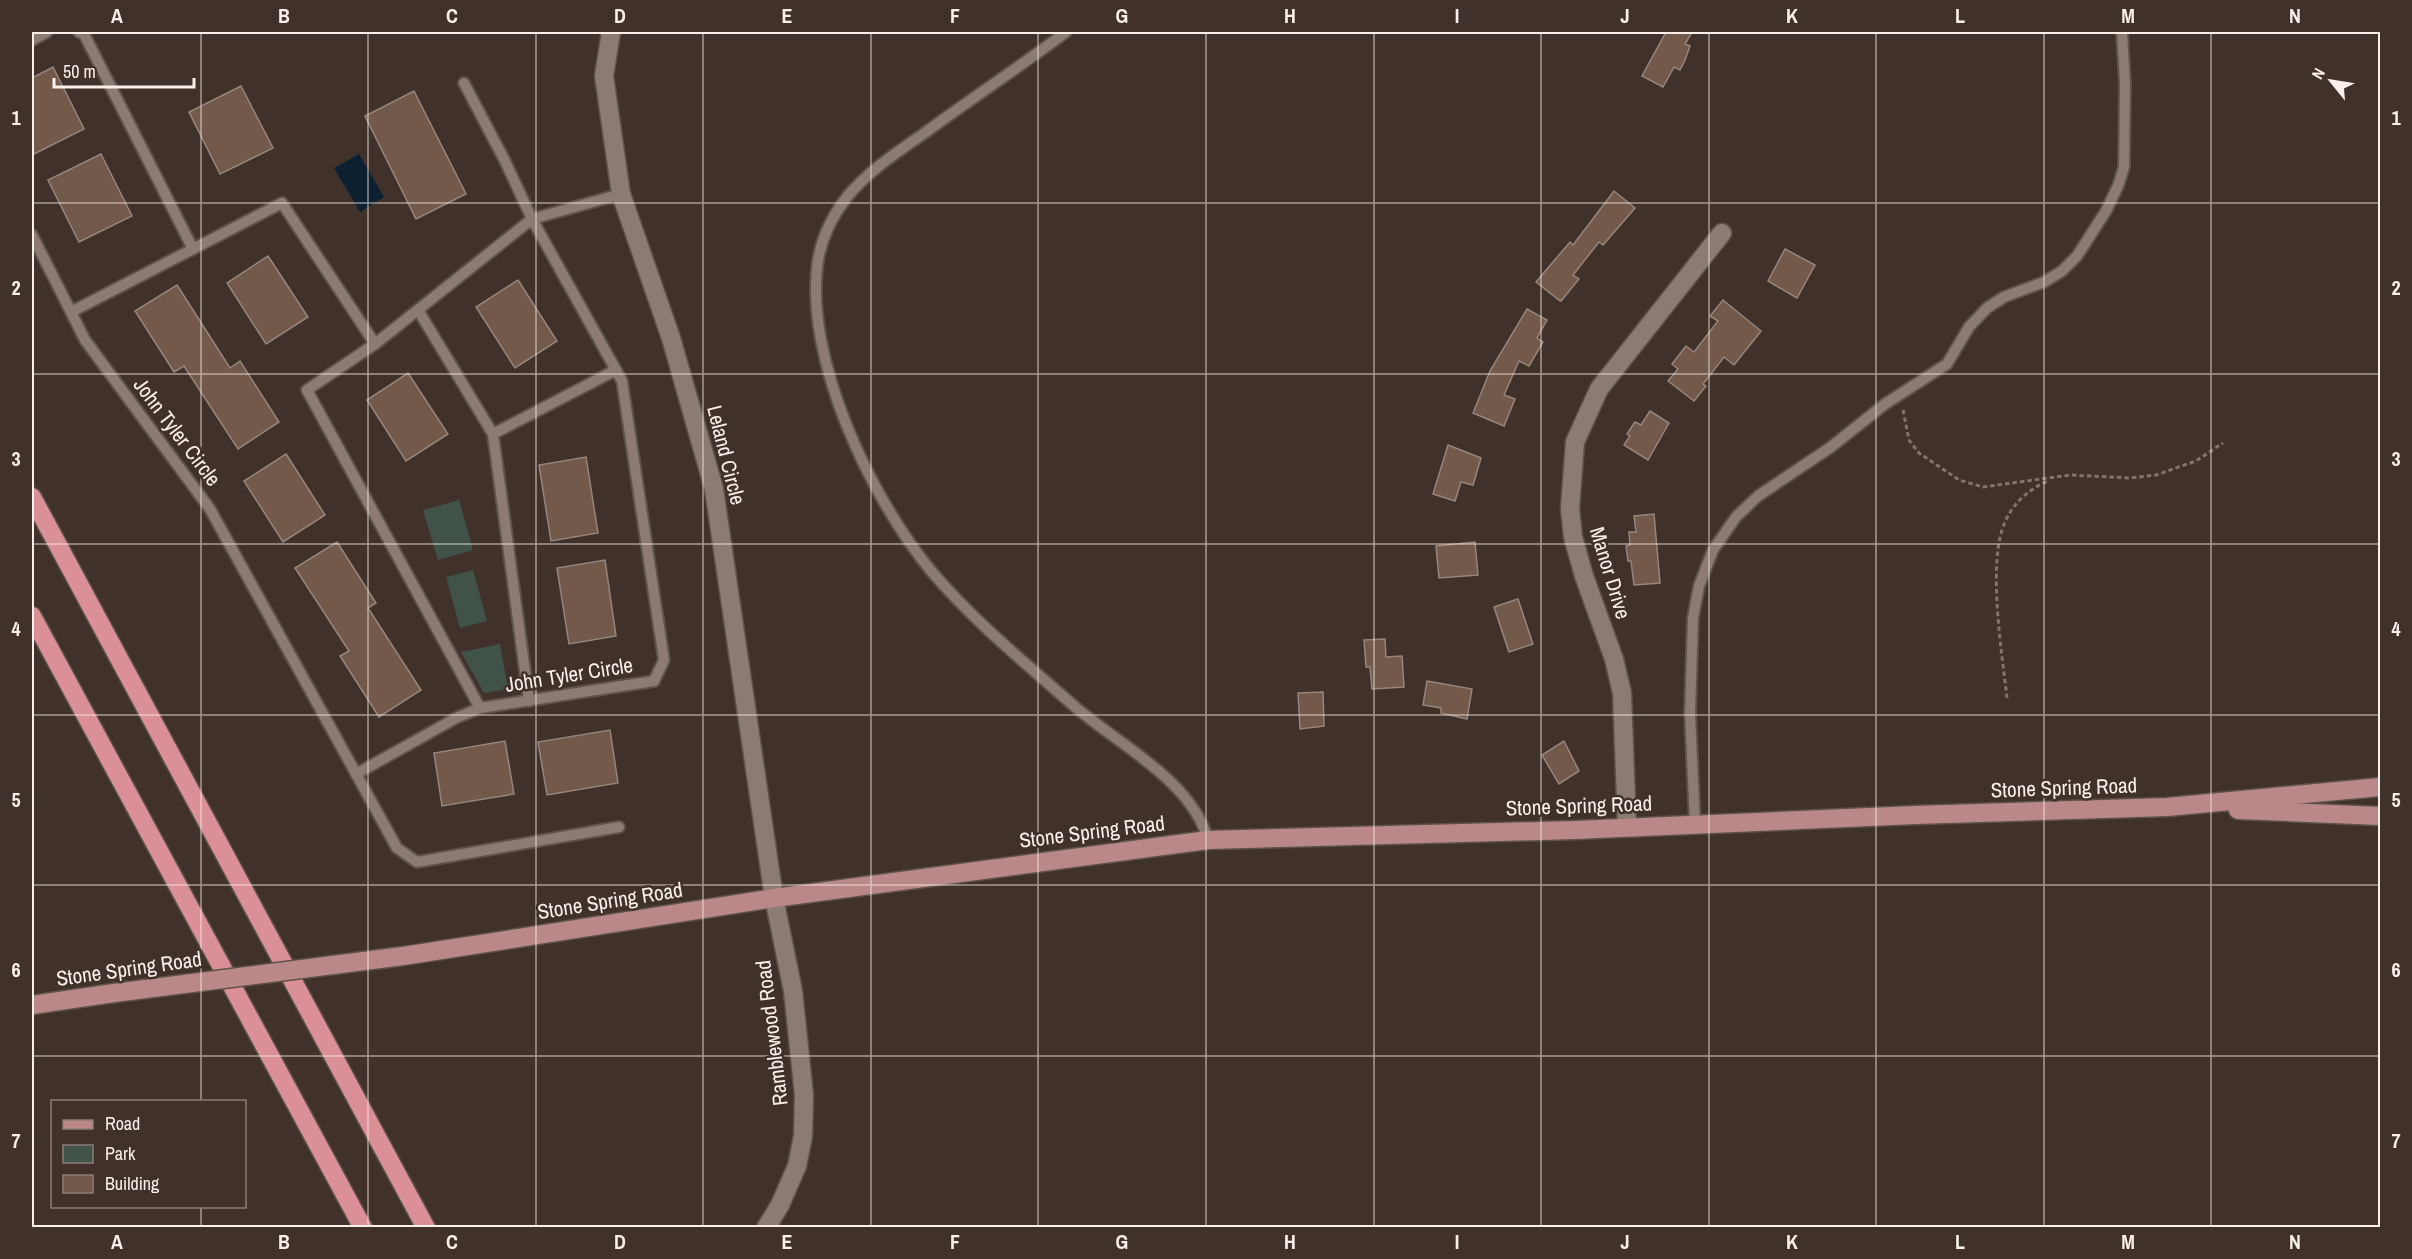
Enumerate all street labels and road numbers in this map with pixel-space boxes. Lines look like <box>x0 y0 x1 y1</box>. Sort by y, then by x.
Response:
street label: John Tyler Circle <box>127 371 228 492</box>
street label: Leland Circle <box>700 402 753 508</box>
street label: Manor Drive <box>1583 523 1638 622</box>
street label: John Tyler Circle <box>503 650 635 699</box>
street label: Stone Spring Road <box>1990 770 2138 805</box>
street label: Stone Spring Road <box>1505 788 1653 823</box>
street label: Stone Spring Road <box>1017 808 1166 855</box>
street label: Stone Spring Road <box>535 875 685 926</box>
street label: Stone Spring Road <box>54 944 203 993</box>
street label: Ramblewood Road <box>748 959 795 1108</box>

